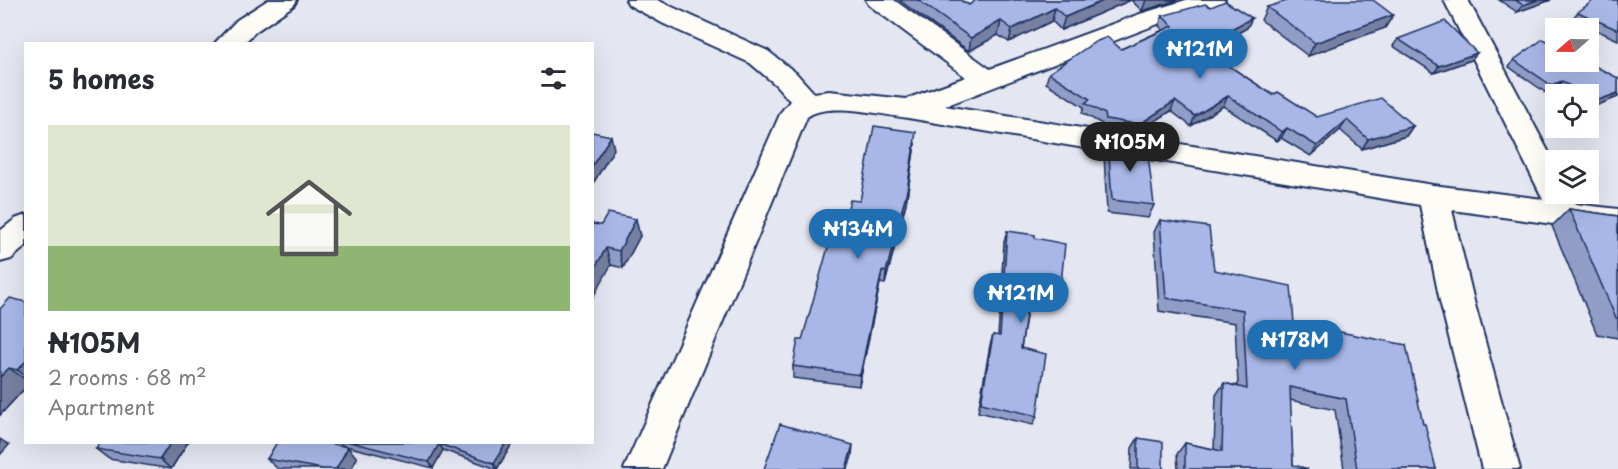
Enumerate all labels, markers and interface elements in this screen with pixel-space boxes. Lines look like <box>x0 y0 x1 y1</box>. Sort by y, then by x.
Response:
north arrow <box>1545 18 1599 72</box>
map controls <box>1545 18 1599 204</box>
pin: ₦121M <box>1158 29 1242 80</box>
text: ₦121M <box>1167 33 1233 63</box>
text: 5 homes <box>48 59 154 98</box>
icon: filters <box>537 62 570 95</box>
button: locate <box>1545 84 1599 138</box>
pin: ₦105M <box>1088 122 1172 173</box>
text: ₦105M <box>1094 126 1166 156</box>
button: layers <box>1545 150 1599 204</box>
icon: home <box>255 164 363 272</box>
pin: ₦134M <box>816 209 900 260</box>
text: ₦134M <box>823 213 893 243</box>
pin: ₦121M <box>979 273 1063 324</box>
text: ₦121M <box>988 277 1054 307</box>
pin: ₦178M <box>1253 320 1337 371</box>
text: ₦105M <box>48 323 140 362</box>
text: ₦178M <box>1261 324 1329 354</box>
text: 2 rooms · 68 m² <box>48 362 207 392</box>
text: Apartment <box>48 392 155 422</box>

